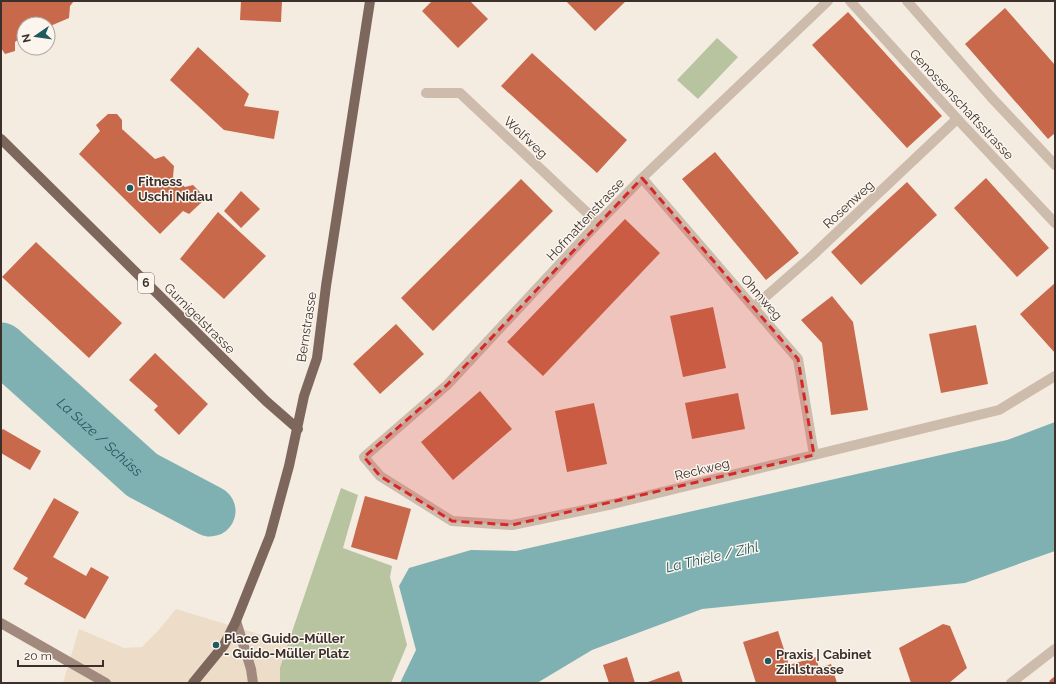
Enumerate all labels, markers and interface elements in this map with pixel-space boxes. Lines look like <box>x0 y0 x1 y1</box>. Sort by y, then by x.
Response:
north arrow <box>16 16 56 56</box>
text: N <box>19 33 34 44</box>
street label: Genossenschaftsstrasse <box>907 46 1017 163</box>
street label: Wolfweg <box>501 113 551 161</box>
place label: Fitness Uschi Nidau <box>138 174 213 204</box>
street label: Hofmattenstrasse <box>544 175 627 263</box>
street label: Rosenweg <box>820 177 877 231</box>
marker: Fitness Uschi Nidau <box>125 183 135 193</box>
street label: Ohmweg <box>738 272 785 323</box>
road number: 6 <box>138 273 154 293</box>
street label: Gurnigelstrasse <box>161 280 238 357</box>
street label: Bernstrasse <box>294 291 320 363</box>
water label: La Suze / Schüss <box>54 395 146 480</box>
street label: Reckweg <box>673 455 731 484</box>
water label: La Thièle / Zihl <box>664 538 760 575</box>
place label: Place Guido-Müller - Guido-Müller Platz <box>224 631 350 661</box>
marker: Place Guido-Müller - Guido-Müller Platz <box>211 640 221 650</box>
scale bar <box>18 642 103 668</box>
place label: Praxis | Cabinet Zihlstrasse <box>776 647 871 677</box>
text: 20 m <box>24 649 52 663</box>
marker: Praxis | Cabinet Zihlstrasse <box>763 656 773 666</box>

